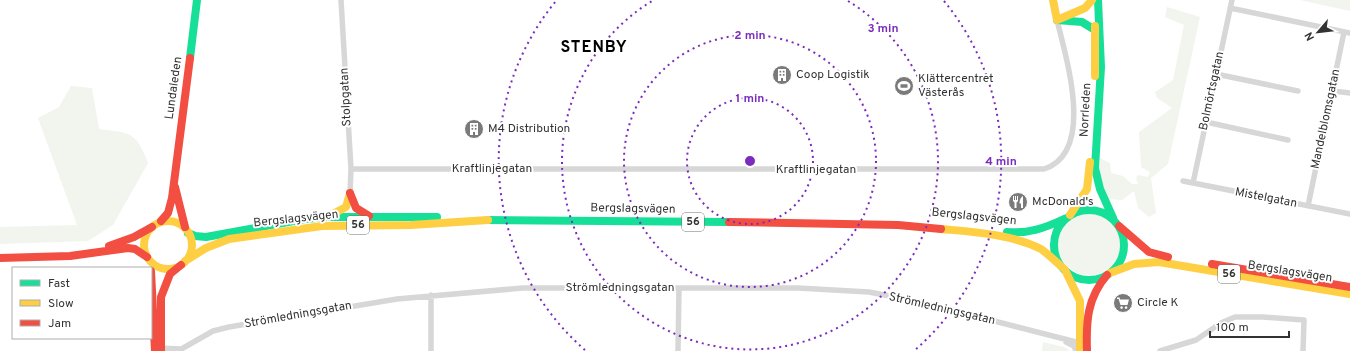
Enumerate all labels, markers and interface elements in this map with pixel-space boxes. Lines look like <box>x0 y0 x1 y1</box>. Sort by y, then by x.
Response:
north arrow <box>1298 12 1338 52</box>
text: 3 min <box>867 21 899 37</box>
text: 2 min <box>734 28 766 44</box>
text: N <box>1302 29 1318 43</box>
district label: STENBY <box>560 38 628 58</box>
street label: Bolmörtsgatan <box>1196 50 1228 132</box>
street label: Lundaleden <box>162 55 186 121</box>
building icon: Coop Logistik <box>771 64 793 86</box>
street label: Stolpgatan <box>336 67 356 127</box>
place label: Coop Logistik <box>796 67 870 83</box>
street label: Mandelblomsgatan <box>1308 68 1344 170</box>
place label: Klättercentret Västerås <box>918 71 994 101</box>
sports icon: Klättercentret Västerås <box>893 75 915 97</box>
street label: Norrleden <box>1077 82 1095 138</box>
text: 1 min <box>736 91 764 107</box>
building icon: M4 Distribution <box>463 118 485 140</box>
place label: M4 Distribution <box>488 121 570 137</box>
centre of rings <box>743 154 757 168</box>
text: 4 min <box>985 154 1017 170</box>
street label: Kraftlinjegatan <box>452 161 532 177</box>
street label: Kraftlinjegatan <box>776 162 856 178</box>
street label: Mistelgatan <box>1234 184 1298 212</box>
restaurant icon: McDonald's <box>1007 191 1029 213</box>
place label: McDonald's <box>1032 194 1094 210</box>
street label: Bergslagsvägen <box>590 200 676 218</box>
street label: Bergslagsvägen <box>931 205 1017 229</box>
street label: Bergslagsvägen <box>253 207 339 231</box>
road number: 56 <box>682 213 704 231</box>
road number: 56 <box>347 216 369 234</box>
street label: Bergslagsvägen <box>1247 257 1333 287</box>
road number: 56 <box>1218 265 1240 283</box>
legend <box>12 267 152 339</box>
text: Fast <box>48 276 70 292</box>
street label: Strömledningsgatan <box>566 280 674 296</box>
street label: Strömledningsgatan <box>887 289 997 329</box>
supermarket icon: Circle K <box>1112 292 1134 314</box>
place label: Circle K <box>1137 295 1179 311</box>
text: Slow <box>48 296 74 312</box>
street label: Strömledningsgatan <box>243 298 353 332</box>
scale bar <box>1210 313 1289 339</box>
text: Jam <box>48 316 71 332</box>
text: 100 m <box>1216 320 1249 336</box>

